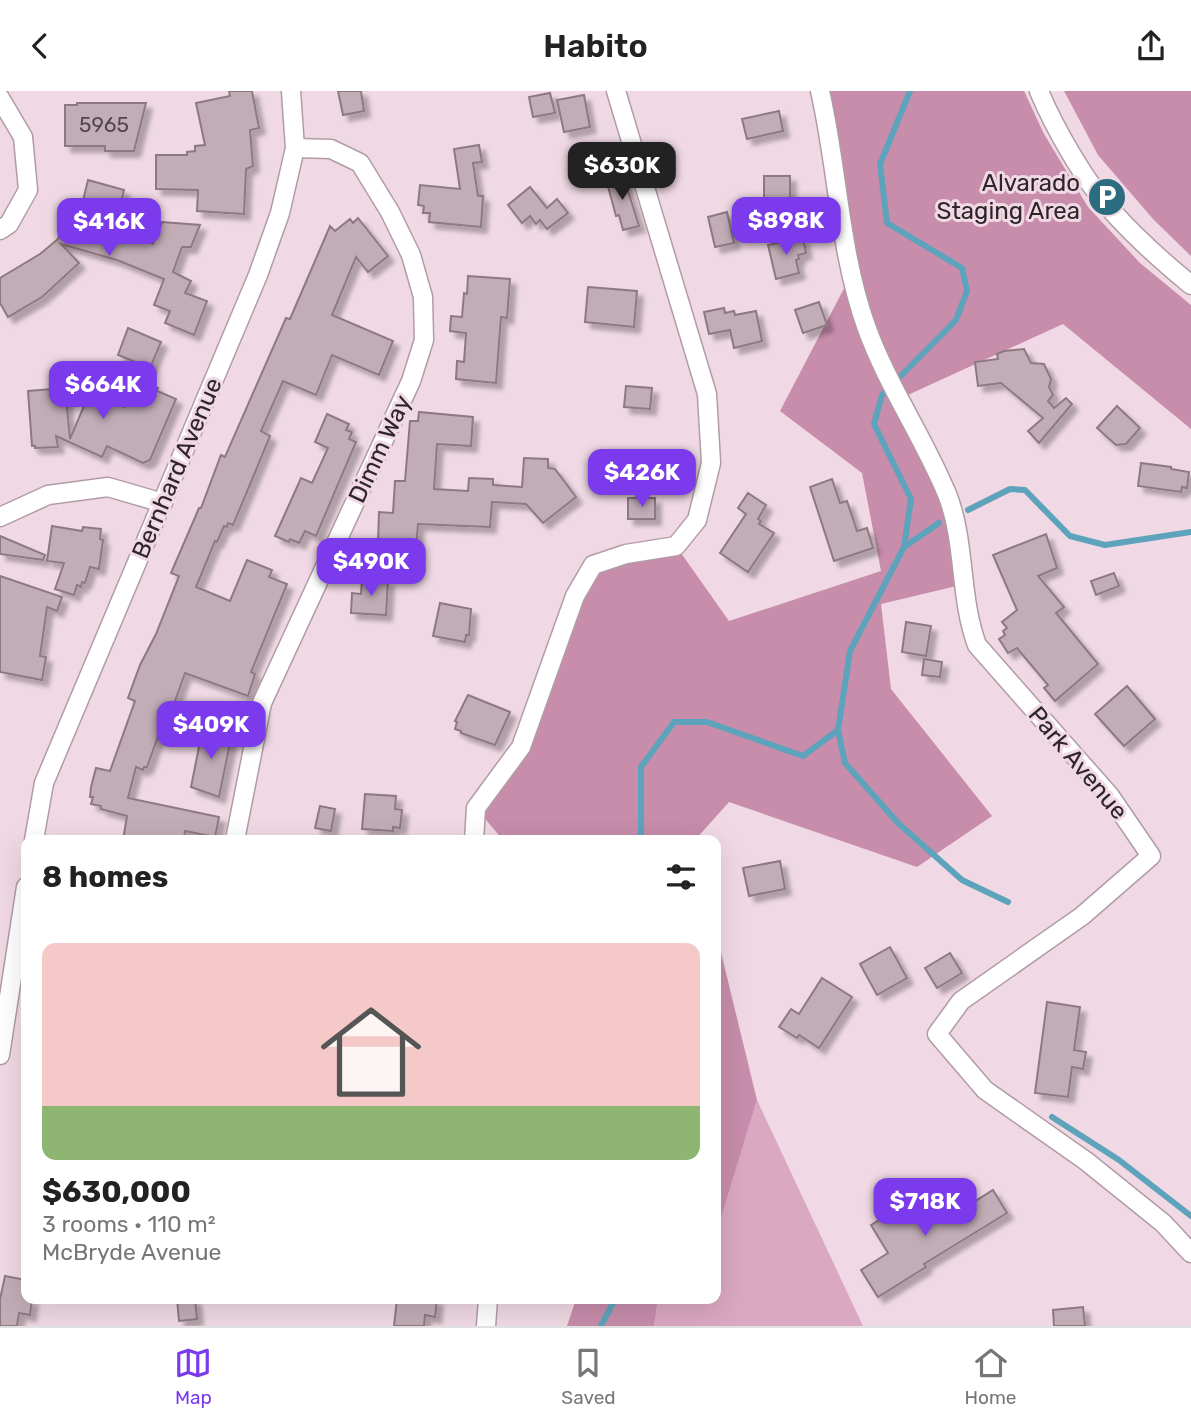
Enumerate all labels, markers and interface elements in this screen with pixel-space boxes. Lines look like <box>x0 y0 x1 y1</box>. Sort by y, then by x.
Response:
icon: back <box>21 27 59 65</box>
text: Habito <box>543 27 648 65</box>
icon: share <box>1132 27 1170 65</box>
house number: 5965 <box>79 112 129 137</box>
pin: $630K <box>573 143 671 202</box>
text: $630K <box>584 151 660 179</box>
place label: Alvarado Staging Area <box>937 169 1080 225</box>
parking icon: Alvarado Staging Area <box>1086 176 1128 218</box>
pin: $898K <box>737 197 835 257</box>
pin: $416K <box>60 199 158 258</box>
text: $898K <box>748 206 824 234</box>
text: $416K <box>73 207 145 235</box>
pin: $664K <box>54 361 152 421</box>
text: $664K <box>65 370 141 398</box>
street label: Bernhard Avenue <box>126 373 228 563</box>
street label: Dimm Way <box>343 391 417 507</box>
pin: $426K <box>593 449 691 509</box>
text: $426K <box>604 458 680 486</box>
pin: $490K <box>322 539 420 598</box>
text: $490K <box>333 547 409 575</box>
pin: $409K <box>162 701 260 761</box>
street label: Park Avenue <box>1023 701 1133 825</box>
text: $409K <box>173 710 249 738</box>
icon: filters <box>662 858 700 896</box>
text: 8 homes <box>42 859 168 895</box>
icon: home <box>308 989 434 1115</box>
text: $630,000 <box>42 1174 191 1210</box>
pin: $718K <box>876 1179 974 1238</box>
text: $718K <box>890 1187 960 1215</box>
text: 3 rooms · 110 m² <box>42 1210 216 1238</box>
text: McBryde Avenue <box>42 1238 222 1266</box>
tab: Map <box>174 1344 212 1409</box>
tab: Saved <box>561 1344 616 1409</box>
tab: Home <box>965 1344 1017 1409</box>

